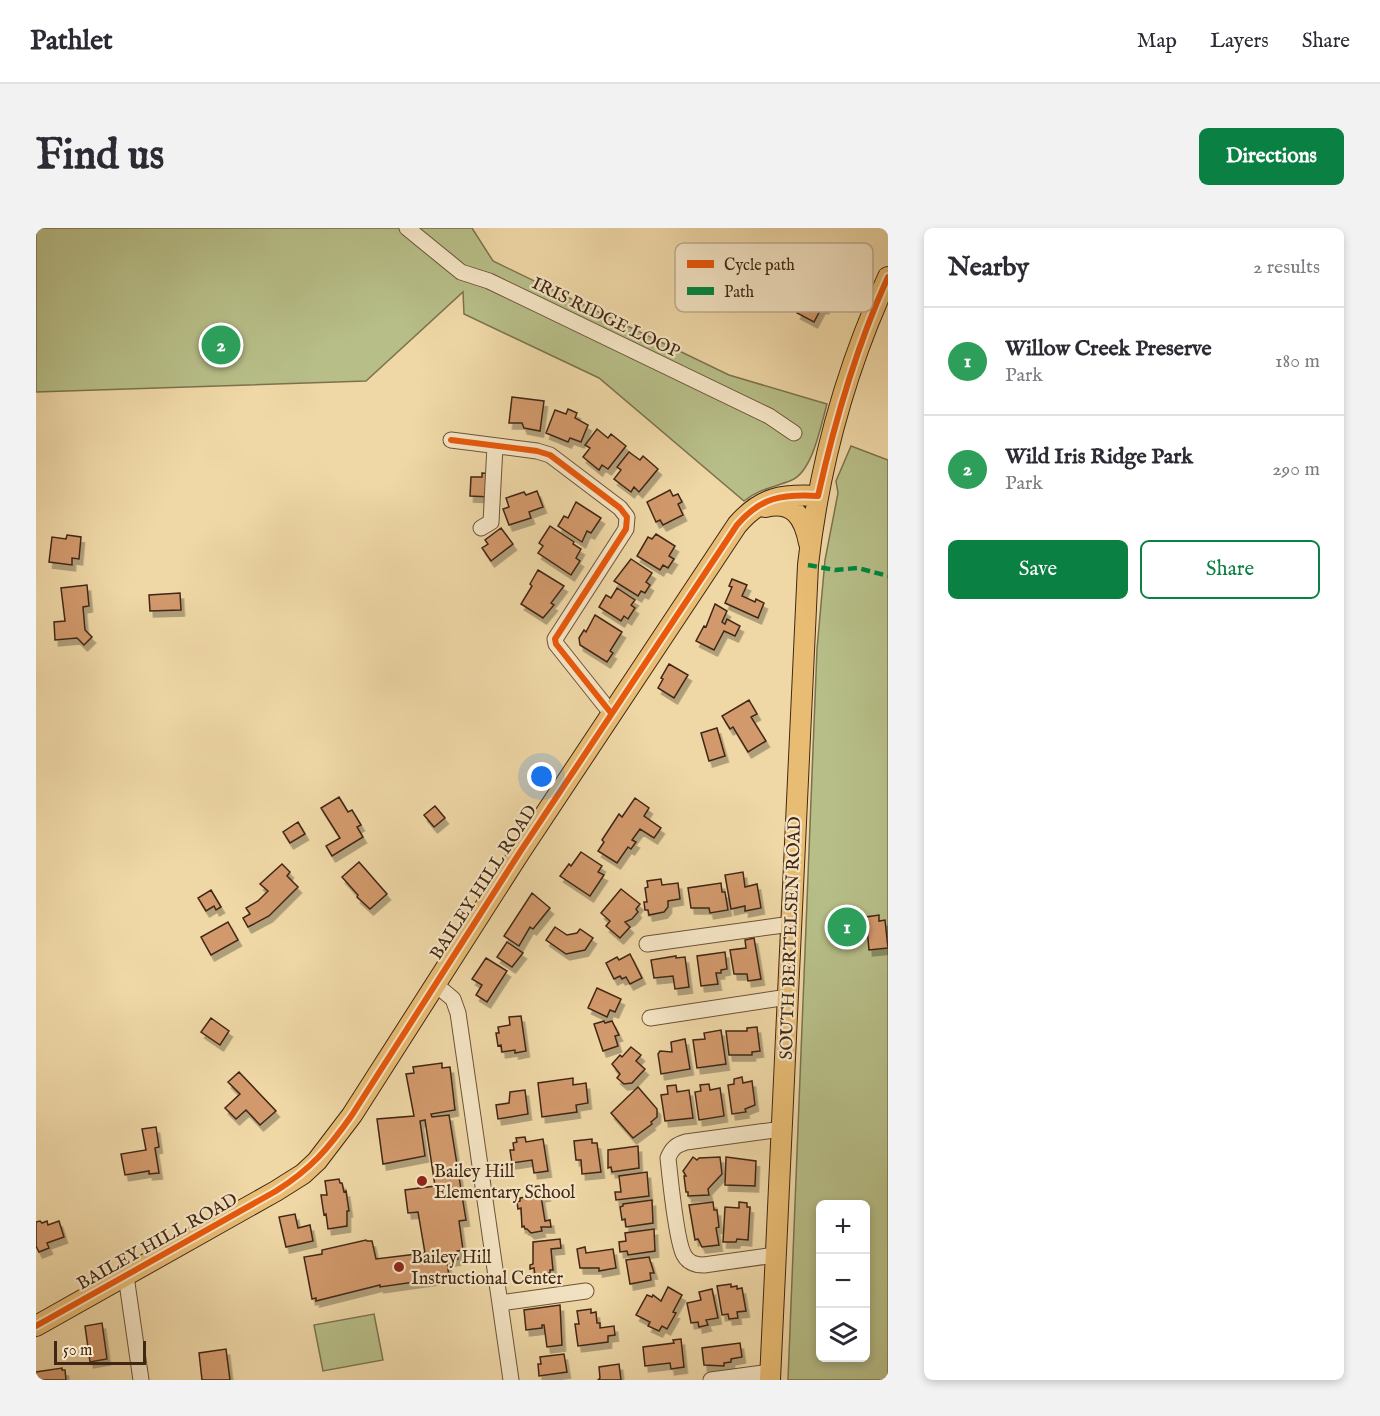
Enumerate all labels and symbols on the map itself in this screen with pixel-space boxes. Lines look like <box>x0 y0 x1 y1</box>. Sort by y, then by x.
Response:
legend <box>675 243 873 312</box>
text: Cycle path <box>724 256 795 276</box>
street label: IRIS RIDGE LOOP <box>528 273 683 364</box>
text: Path <box>724 283 755 303</box>
pin: 2 <box>202 322 240 368</box>
your location <box>527 762 556 791</box>
street label: BAILEY HILL ROAD <box>426 801 543 965</box>
street label: SOUTH BERTELSEN ROAD <box>776 816 807 1060</box>
pin: 1 <box>828 904 866 950</box>
place label: Bailey Hill Elementary School <box>434 1161 575 1205</box>
marker: Bailey Hill Elementary School <box>415 1174 429 1188</box>
street label: BAILEY HILL ROAD <box>73 1189 242 1296</box>
place label: Bailey Hill Instructional Center <box>411 1247 563 1291</box>
marker: Bailey Hill Instructional Center <box>392 1260 406 1274</box>
scale bar <box>54 1338 146 1366</box>

